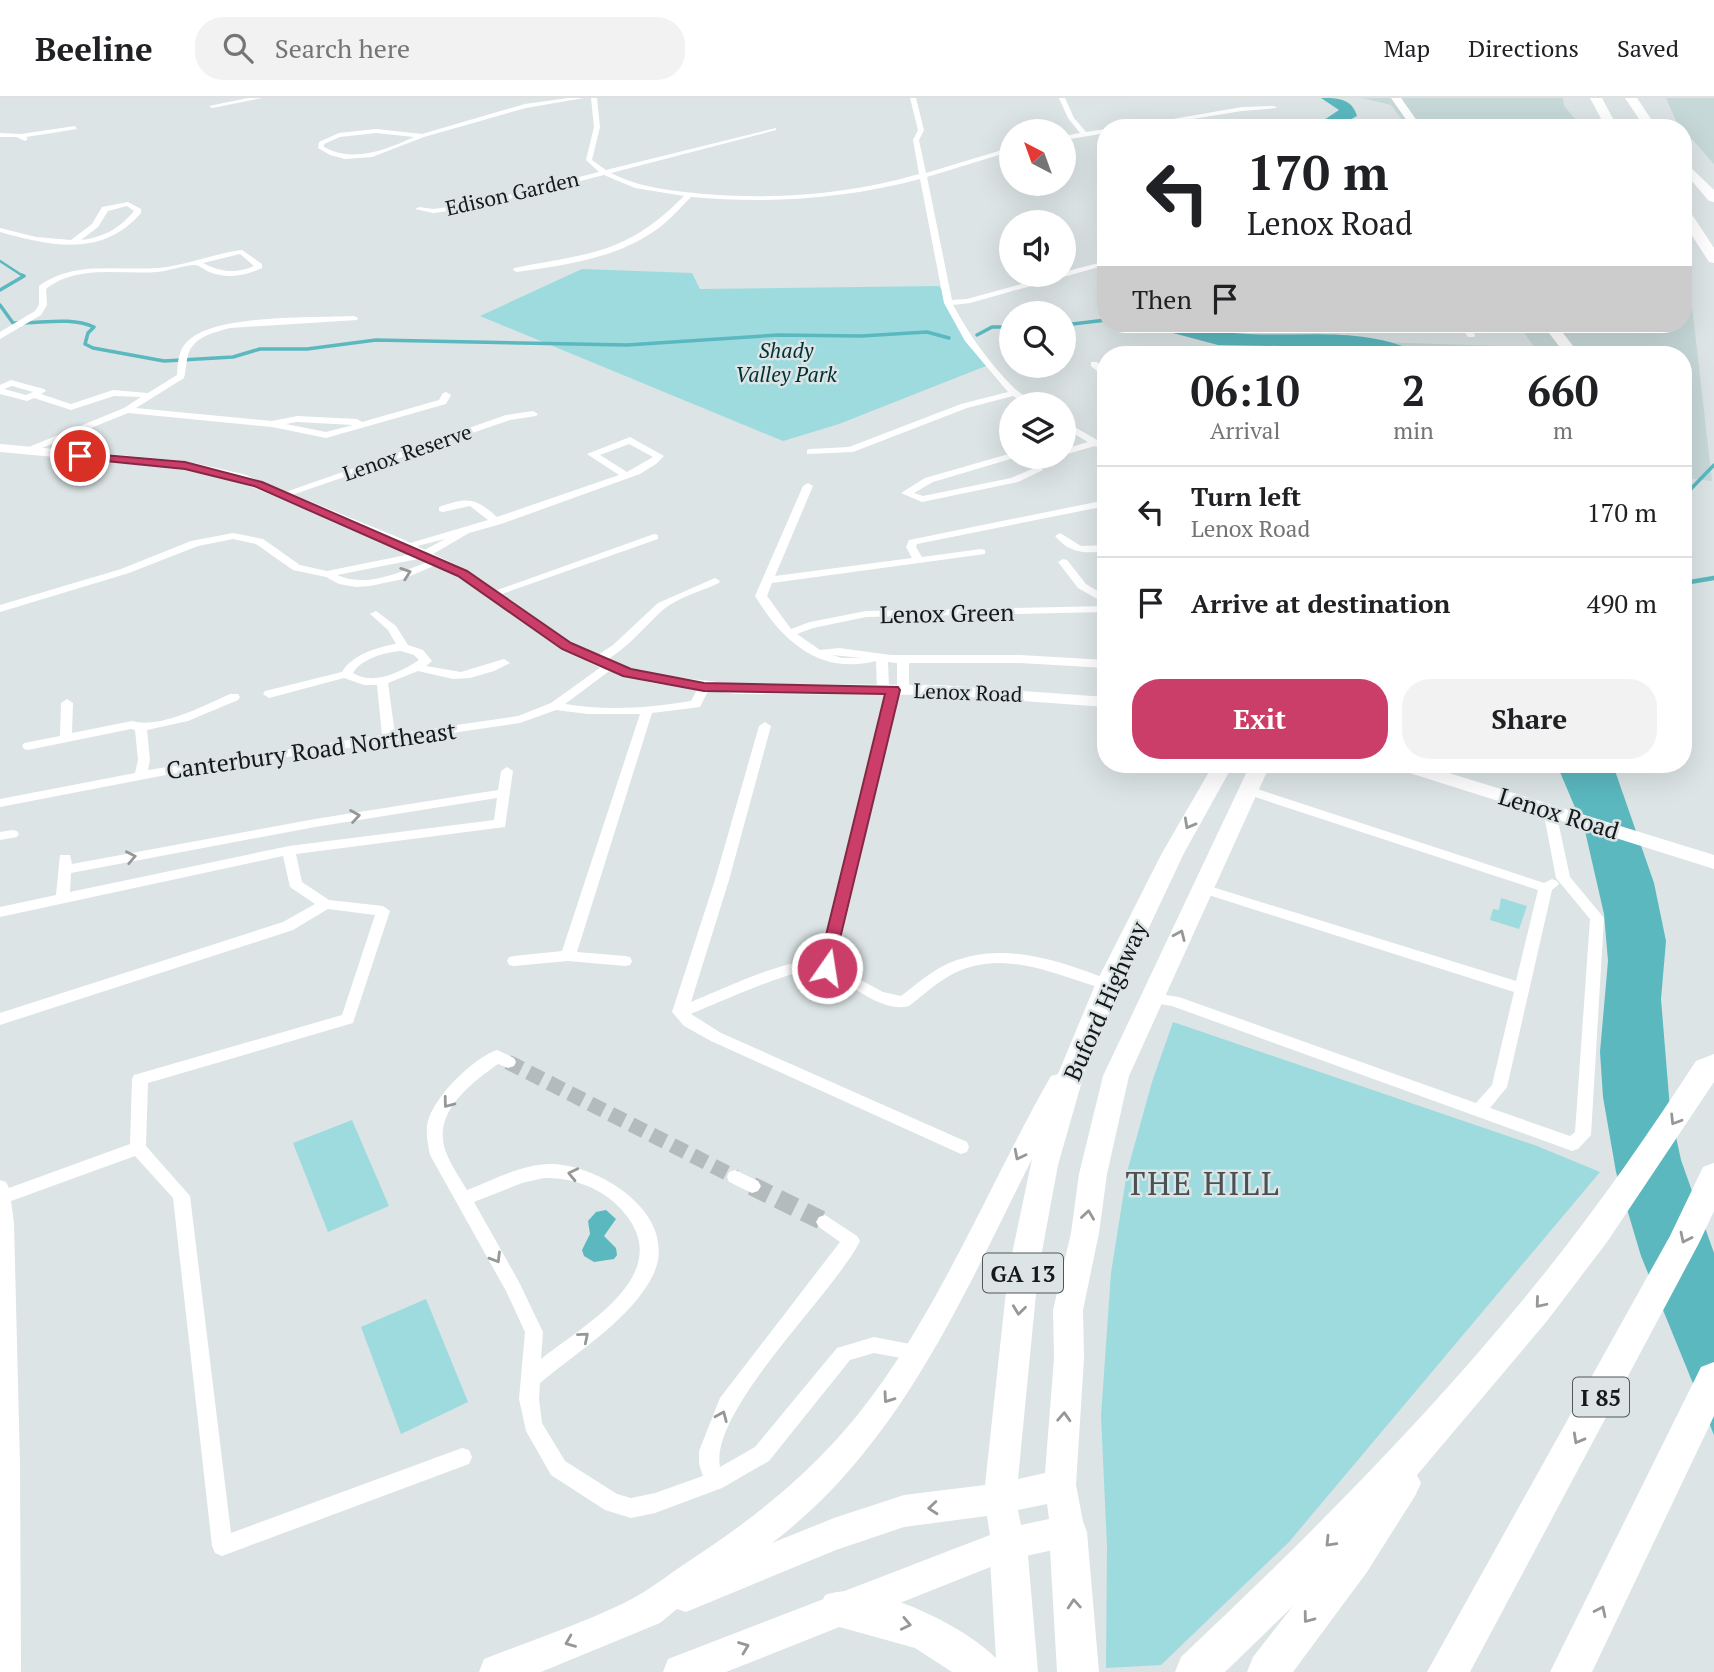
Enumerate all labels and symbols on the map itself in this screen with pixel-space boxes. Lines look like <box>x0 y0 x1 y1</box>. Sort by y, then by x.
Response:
north arrow <box>999 119 1076 196</box>
street label: Edison Garden <box>442 164 582 222</box>
park label: Shady Valley Park <box>735 336 838 388</box>
street label: Lenox Reserve <box>339 417 475 487</box>
pin <box>50 426 110 486</box>
one-way arrow <box>400 567 412 581</box>
street label: Lenox Green <box>879 596 1015 630</box>
street label: Lenox Road <box>913 676 1023 708</box>
street label: Canterbury Road Northeast <box>164 714 458 786</box>
street label: Lenox Road <box>1495 780 1623 846</box>
one-way arrow <box>349 809 361 824</box>
one-way arrow <box>1184 817 1197 830</box>
one-way arrow <box>125 850 137 865</box>
street label: Buford Highway <box>1056 916 1155 1086</box>
one-way arrow <box>1172 930 1186 942</box>
position arrow <box>790 931 864 1005</box>
one-way arrow <box>443 1095 456 1108</box>
one-way arrow <box>1671 1113 1684 1126</box>
one-way arrow <box>1014 1148 1028 1160</box>
district label: THE HILL <box>1125 1162 1281 1204</box>
one-way arrow <box>567 1168 579 1183</box>
one-way arrow <box>1080 1209 1095 1220</box>
one-way arrow <box>1680 1231 1694 1243</box>
one-way arrow <box>487 1251 500 1264</box>
road number: GA 13 <box>983 1254 1063 1292</box>
one-way arrow <box>1536 1294 1548 1307</box>
one-way arrow <box>1011 1304 1026 1316</box>
one-way arrow <box>576 1333 589 1345</box>
road number: I 85 <box>1573 1378 1629 1416</box>
one-way arrow <box>884 1390 896 1403</box>
one-way arrow <box>714 1411 728 1423</box>
one-way arrow <box>1056 1411 1071 1422</box>
one-way arrow <box>1573 1431 1586 1444</box>
one-way arrow <box>927 1500 938 1515</box>
one-way arrow <box>1325 1534 1338 1547</box>
one-way arrow <box>1066 1598 1081 1609</box>
one-way arrow <box>1593 1606 1607 1618</box>
one-way arrow <box>1304 1610 1316 1623</box>
one-way arrow <box>900 1616 912 1631</box>
one-way arrow <box>565 1634 577 1648</box>
one-way arrow <box>737 1641 749 1655</box>

